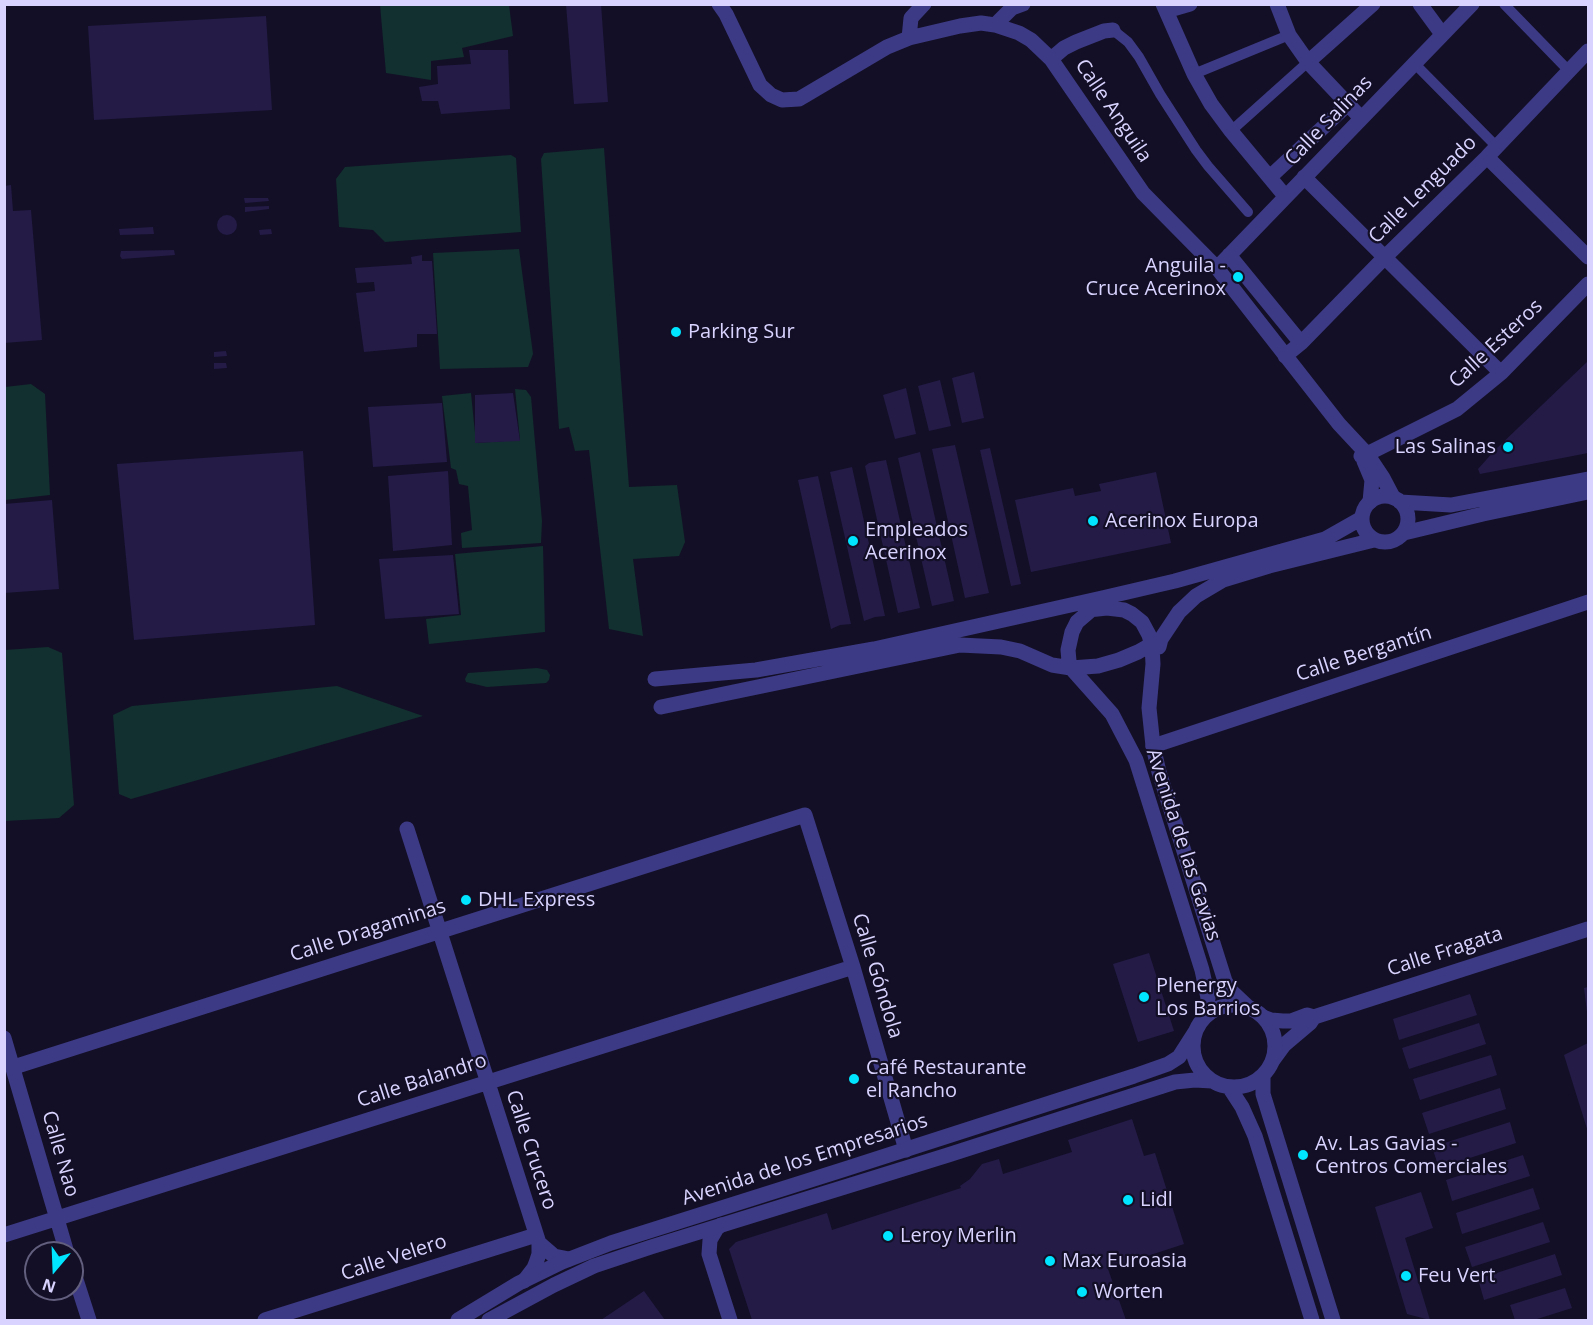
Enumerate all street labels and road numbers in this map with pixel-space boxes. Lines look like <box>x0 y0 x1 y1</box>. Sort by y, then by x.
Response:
street label: Calle Anguila <box>1070 55 1156 167</box>
street label: Calle Salinas <box>1280 71 1378 171</box>
street label: Calle Lenguado <box>1364 131 1482 249</box>
street label: Calle Esteros <box>1444 295 1548 393</box>
street label: Calle Bergantín <box>1293 621 1435 687</box>
street label: Avenida de las Gavias <box>1141 746 1225 944</box>
street label: Calle Dragaminas <box>287 894 449 968</box>
street label: Calle Góndola <box>847 911 907 1041</box>
street label: Calle Fragata <box>1384 922 1506 982</box>
street label: Calle Balandro <box>354 1049 490 1113</box>
street label: Calle Crucero <box>500 1087 562 1213</box>
street label: Calle Nao <box>36 1108 84 1200</box>
street label: Avenida de los Empresarios <box>679 1109 931 1211</box>
street label: Calle Velero <box>338 1230 450 1286</box>

